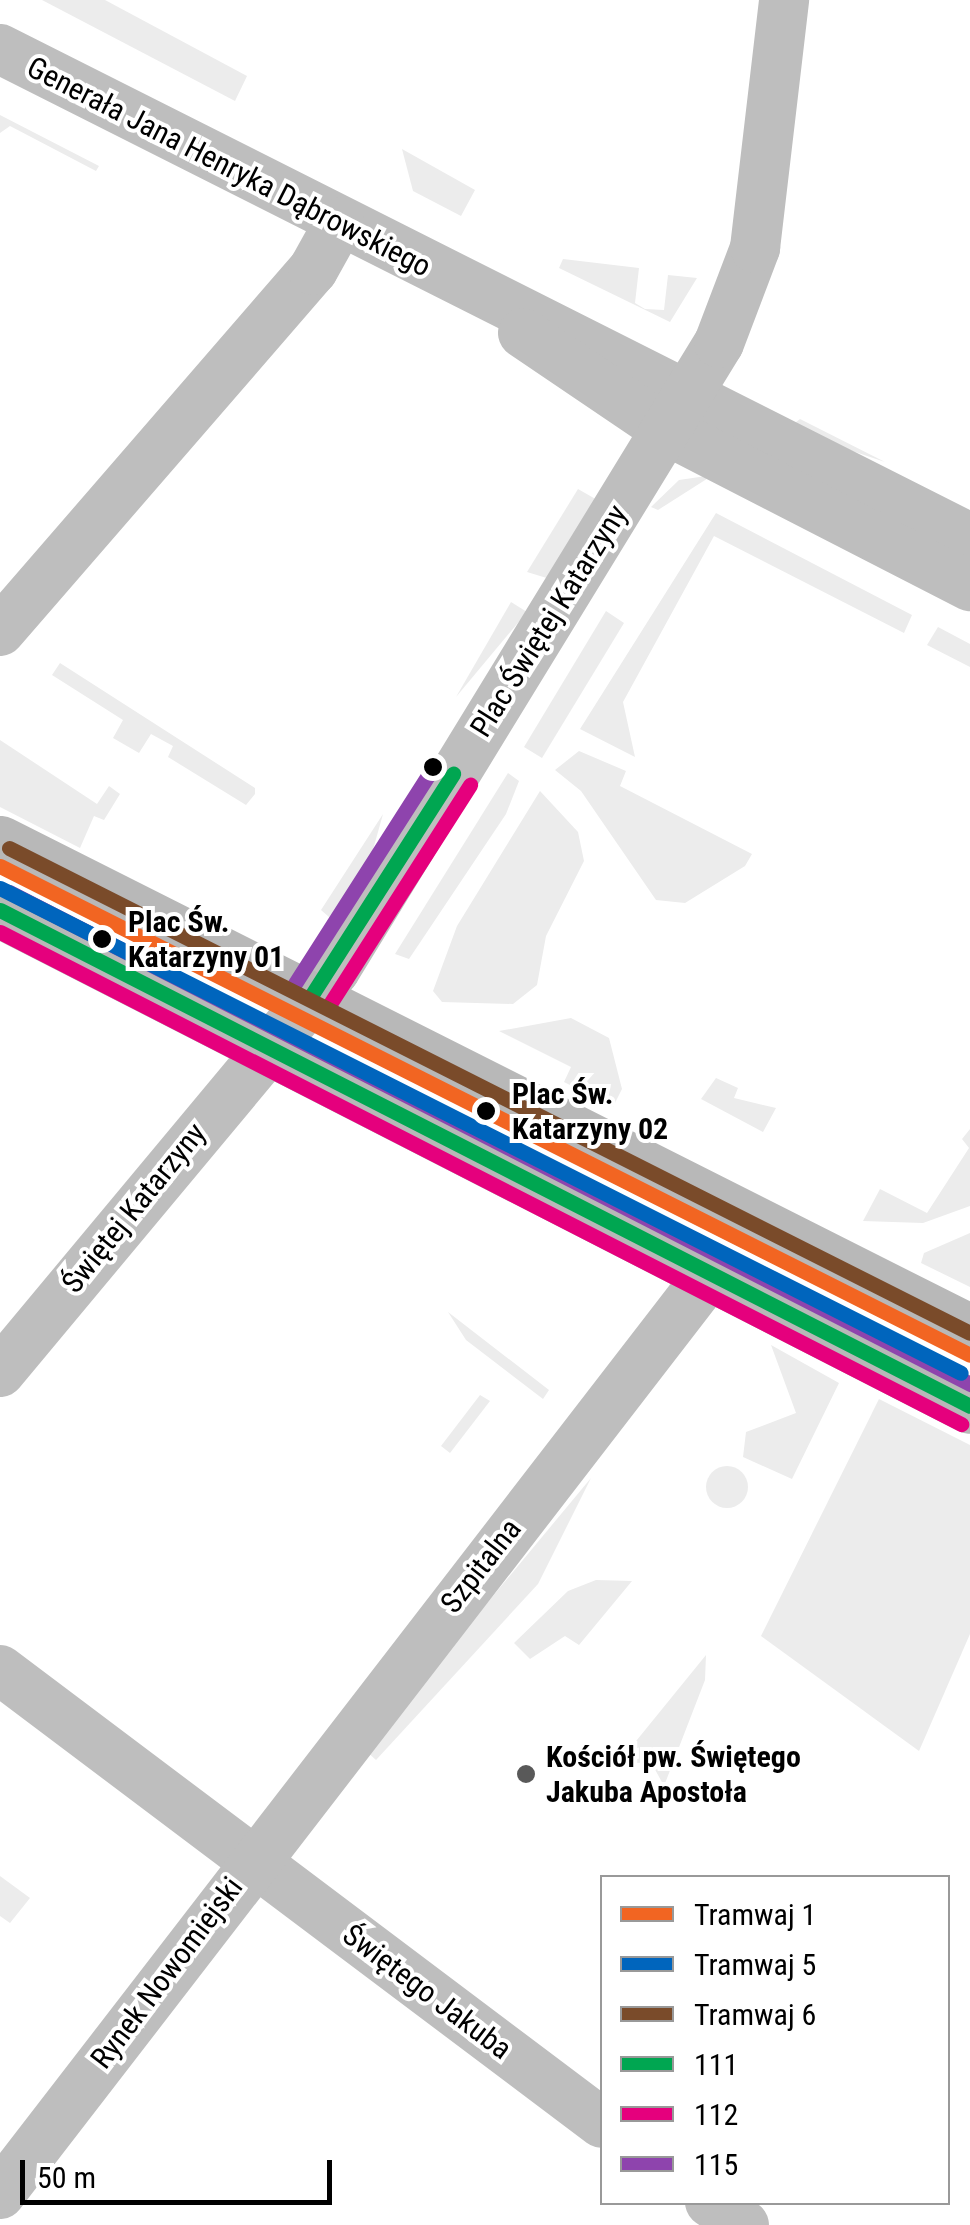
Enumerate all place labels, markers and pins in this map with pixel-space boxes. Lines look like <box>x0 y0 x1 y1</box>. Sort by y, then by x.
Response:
unlabelled marker <box>423 757 443 777</box>
place label: Plac Św. Katarzyny 01 <box>128 904 284 974</box>
marker: Plac Św. Katarzyny 01 <box>85 922 119 956</box>
place label: Plac Św. Katarzyny 02 <box>512 1076 668 1146</box>
marker: Plac Św. Katarzyny 02 <box>469 1094 503 1128</box>
place label: Kościół pw. Świętego Jakuba Apostoła <box>546 1739 801 1810</box>
marker: Kościół pw. Świętego Jakuba Apostoła <box>515 1763 537 1785</box>

